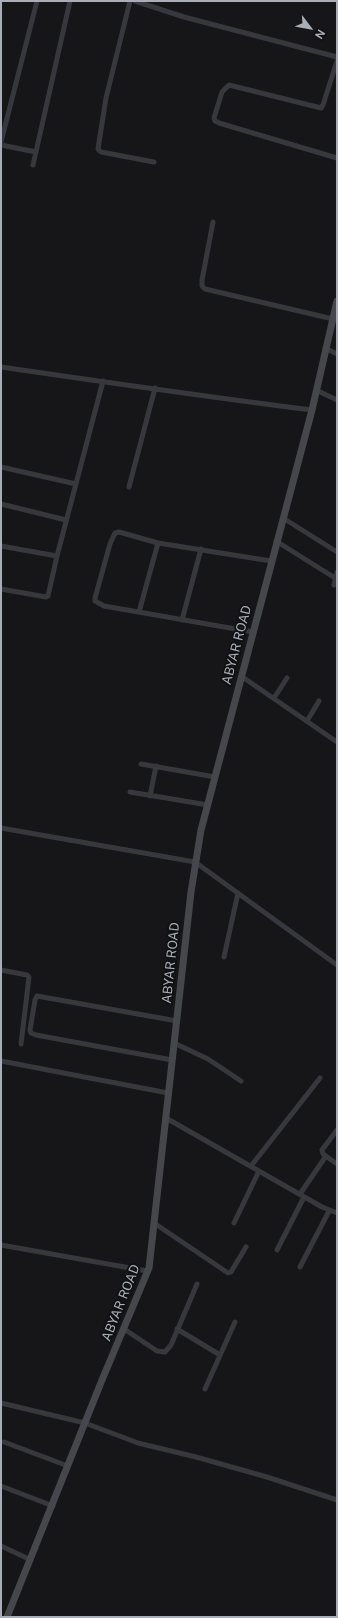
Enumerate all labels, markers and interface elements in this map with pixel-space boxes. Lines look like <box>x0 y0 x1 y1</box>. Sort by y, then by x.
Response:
north arrow <box>290 8 330 48</box>
text: N <box>313 28 328 41</box>
street label: ABYAR ROAD <box>219 604 255 686</box>
street label: ABYAR ROAD <box>159 922 183 1004</box>
street label: ABYAR ROAD <box>99 1262 143 1344</box>

